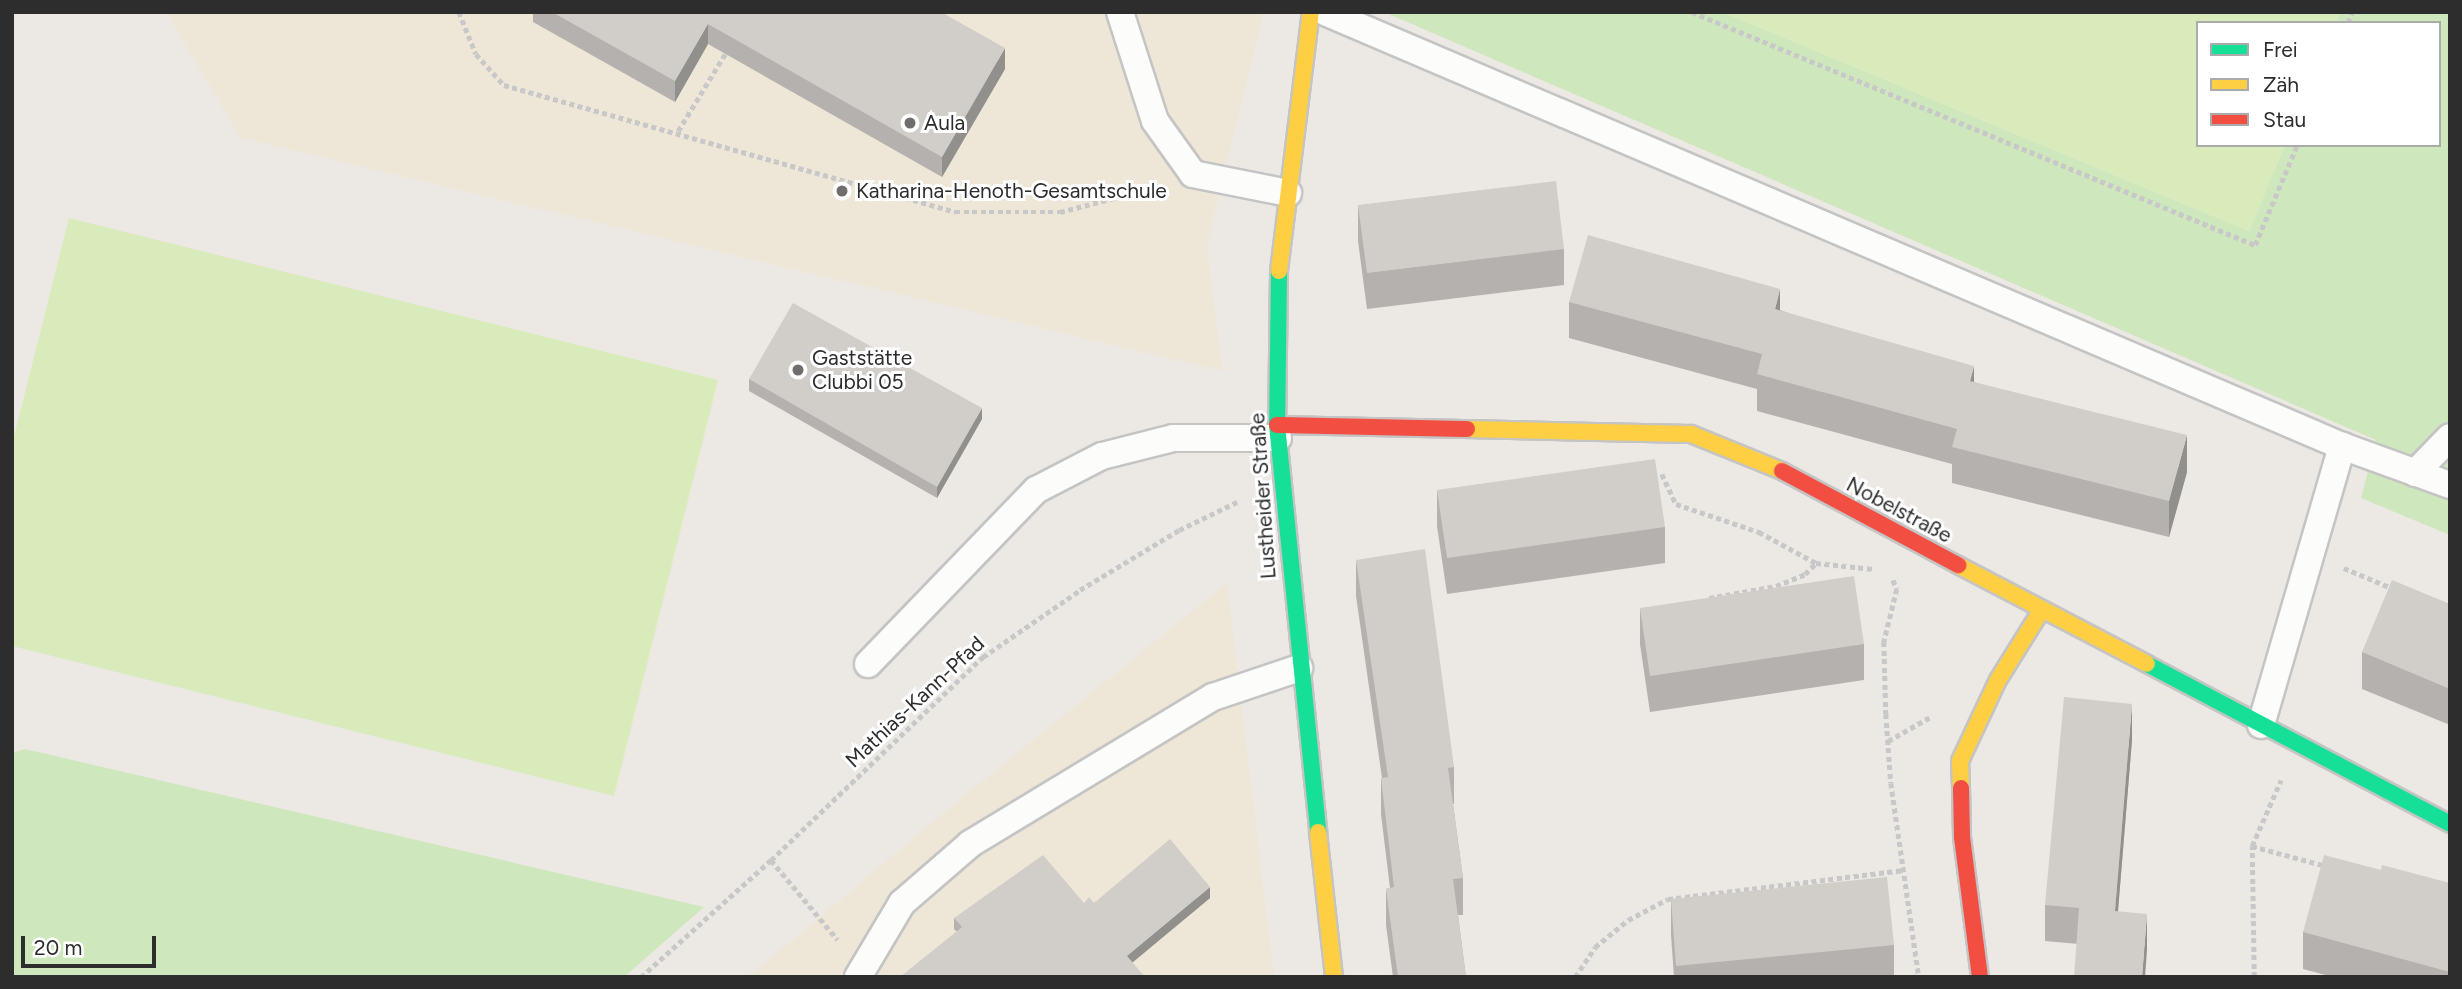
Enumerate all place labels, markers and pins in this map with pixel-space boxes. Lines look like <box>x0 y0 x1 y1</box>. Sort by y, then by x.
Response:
place label: Aula <box>924 110 965 136</box>
marker: Aula <box>902 115 918 131</box>
place label: Katharina-Henoth-Gesamtschule <box>856 178 1167 204</box>
marker: Katharina-Henoth-Gesamtschule <box>834 183 850 199</box>
place label: Gaststätte Clubbi 05 <box>812 345 912 395</box>
marker: Gaststätte Clubbi 05 <box>790 362 806 378</box>

